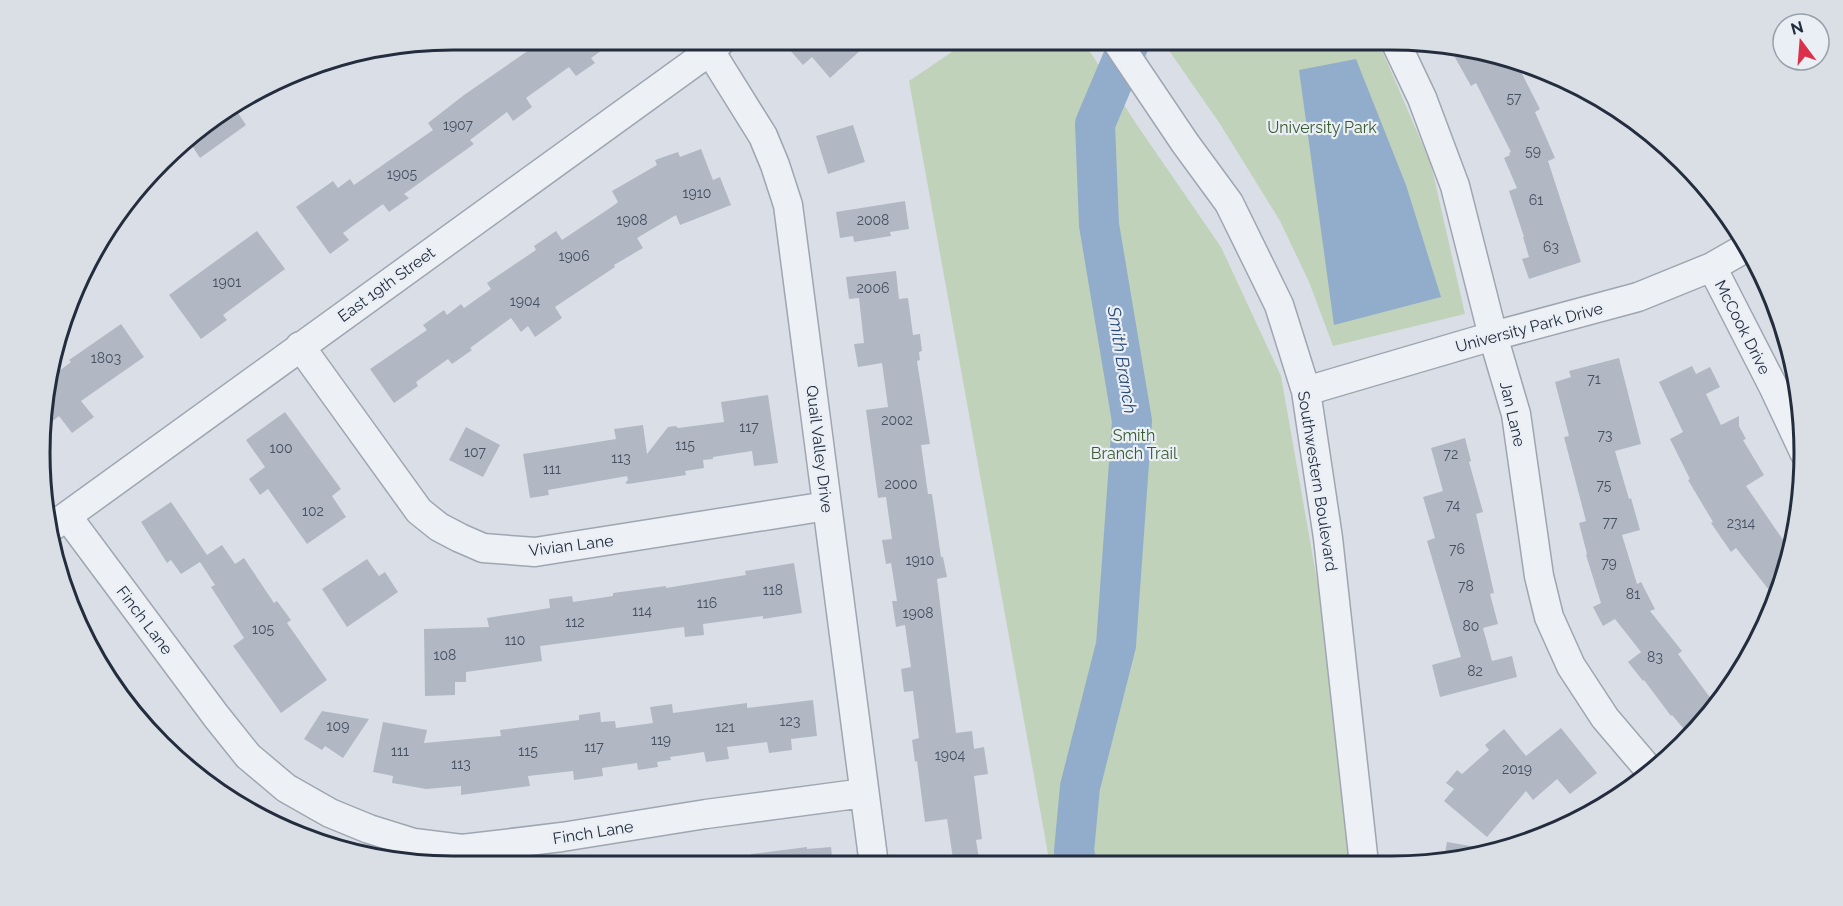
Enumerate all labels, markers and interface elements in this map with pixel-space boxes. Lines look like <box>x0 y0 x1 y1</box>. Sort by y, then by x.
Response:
north arrow <box>1771 12 1831 72</box>
text: N <box>1789 17 1805 39</box>
house number: 57 <box>1506 90 1522 106</box>
house number: 1907 <box>443 117 474 133</box>
park label: University Park <box>1267 118 1377 137</box>
house number: 59 <box>1525 143 1541 159</box>
house number: 1905 <box>387 166 418 182</box>
house number: 1910 <box>683 185 711 201</box>
house number: 61 <box>1529 192 1543 208</box>
house number: 1908 <box>616 212 648 228</box>
house number: 2008 <box>857 212 889 228</box>
house number: 63 <box>1543 239 1559 255</box>
street label: East 19th Street <box>334 243 439 326</box>
house number: 1906 <box>558 248 590 264</box>
house number: 1901 <box>213 274 241 290</box>
street label: McCook Drive <box>1711 277 1774 378</box>
house number: 2006 <box>857 280 889 296</box>
house number: 1904 <box>510 293 541 309</box>
street label: University Park Drive <box>1453 299 1605 356</box>
water label: Smith Branch <box>1103 304 1141 415</box>
house number: 1803 <box>91 350 121 366</box>
house number: 71 <box>1587 371 1601 387</box>
street label: Jan Lane <box>1496 380 1529 449</box>
street label: Quail Valley Drive <box>802 384 837 514</box>
street label: Southwestern Boulevard <box>1294 390 1341 573</box>
house number: 2002 <box>881 412 913 428</box>
house number: 117 <box>739 419 759 435</box>
park label: Smith Branch Trail <box>1091 426 1178 463</box>
house number: 73 <box>1598 427 1612 443</box>
house number: 115 <box>675 437 695 453</box>
house number: 100 <box>269 440 293 456</box>
house number: 107 <box>464 444 486 460</box>
house number: 72 <box>1444 446 1458 462</box>
house number: 113 <box>611 450 631 466</box>
house number: 111 <box>543 461 561 477</box>
house number: 2000 <box>885 476 918 492</box>
house number: 75 <box>1597 477 1612 493</box>
house number: 74 <box>1446 497 1461 513</box>
house number: 102 <box>302 503 324 519</box>
house number: 77 <box>1603 514 1618 530</box>
house number: 2314 <box>1727 515 1756 531</box>
street label: Vivian Lane <box>528 531 615 560</box>
house number: 76 <box>1449 541 1465 557</box>
house number: 1910 <box>906 552 934 568</box>
house number: 79 <box>1601 555 1617 571</box>
house number: 78 <box>1458 578 1474 594</box>
street label: Finch Lane <box>113 582 177 658</box>
house number: 118 <box>763 582 783 598</box>
house number: 81 <box>1626 586 1640 602</box>
house number: 116 <box>697 595 717 611</box>
house number: 114 <box>632 603 652 619</box>
house number: 1908 <box>902 605 934 621</box>
house number: 112 <box>565 614 585 630</box>
house number: 80 <box>1463 618 1479 634</box>
house number: 105 <box>252 621 274 637</box>
house number: 110 <box>505 632 525 648</box>
house number: 108 <box>434 647 456 663</box>
house number: 83 <box>1647 649 1663 665</box>
house number: 82 <box>1467 663 1483 679</box>
house number: 123 <box>780 713 800 729</box>
house number: 109 <box>327 718 349 734</box>
house number: 121 <box>715 719 735 735</box>
house number: 119 <box>651 732 671 748</box>
house number: 117 <box>584 739 604 755</box>
house number: 111 <box>391 743 409 759</box>
house number: 115 <box>518 743 538 759</box>
house number: 1904 <box>935 747 966 763</box>
house number: 113 <box>451 756 471 772</box>
house number: 2019 <box>1502 761 1532 777</box>
street label: Finch Lane <box>551 817 635 848</box>

